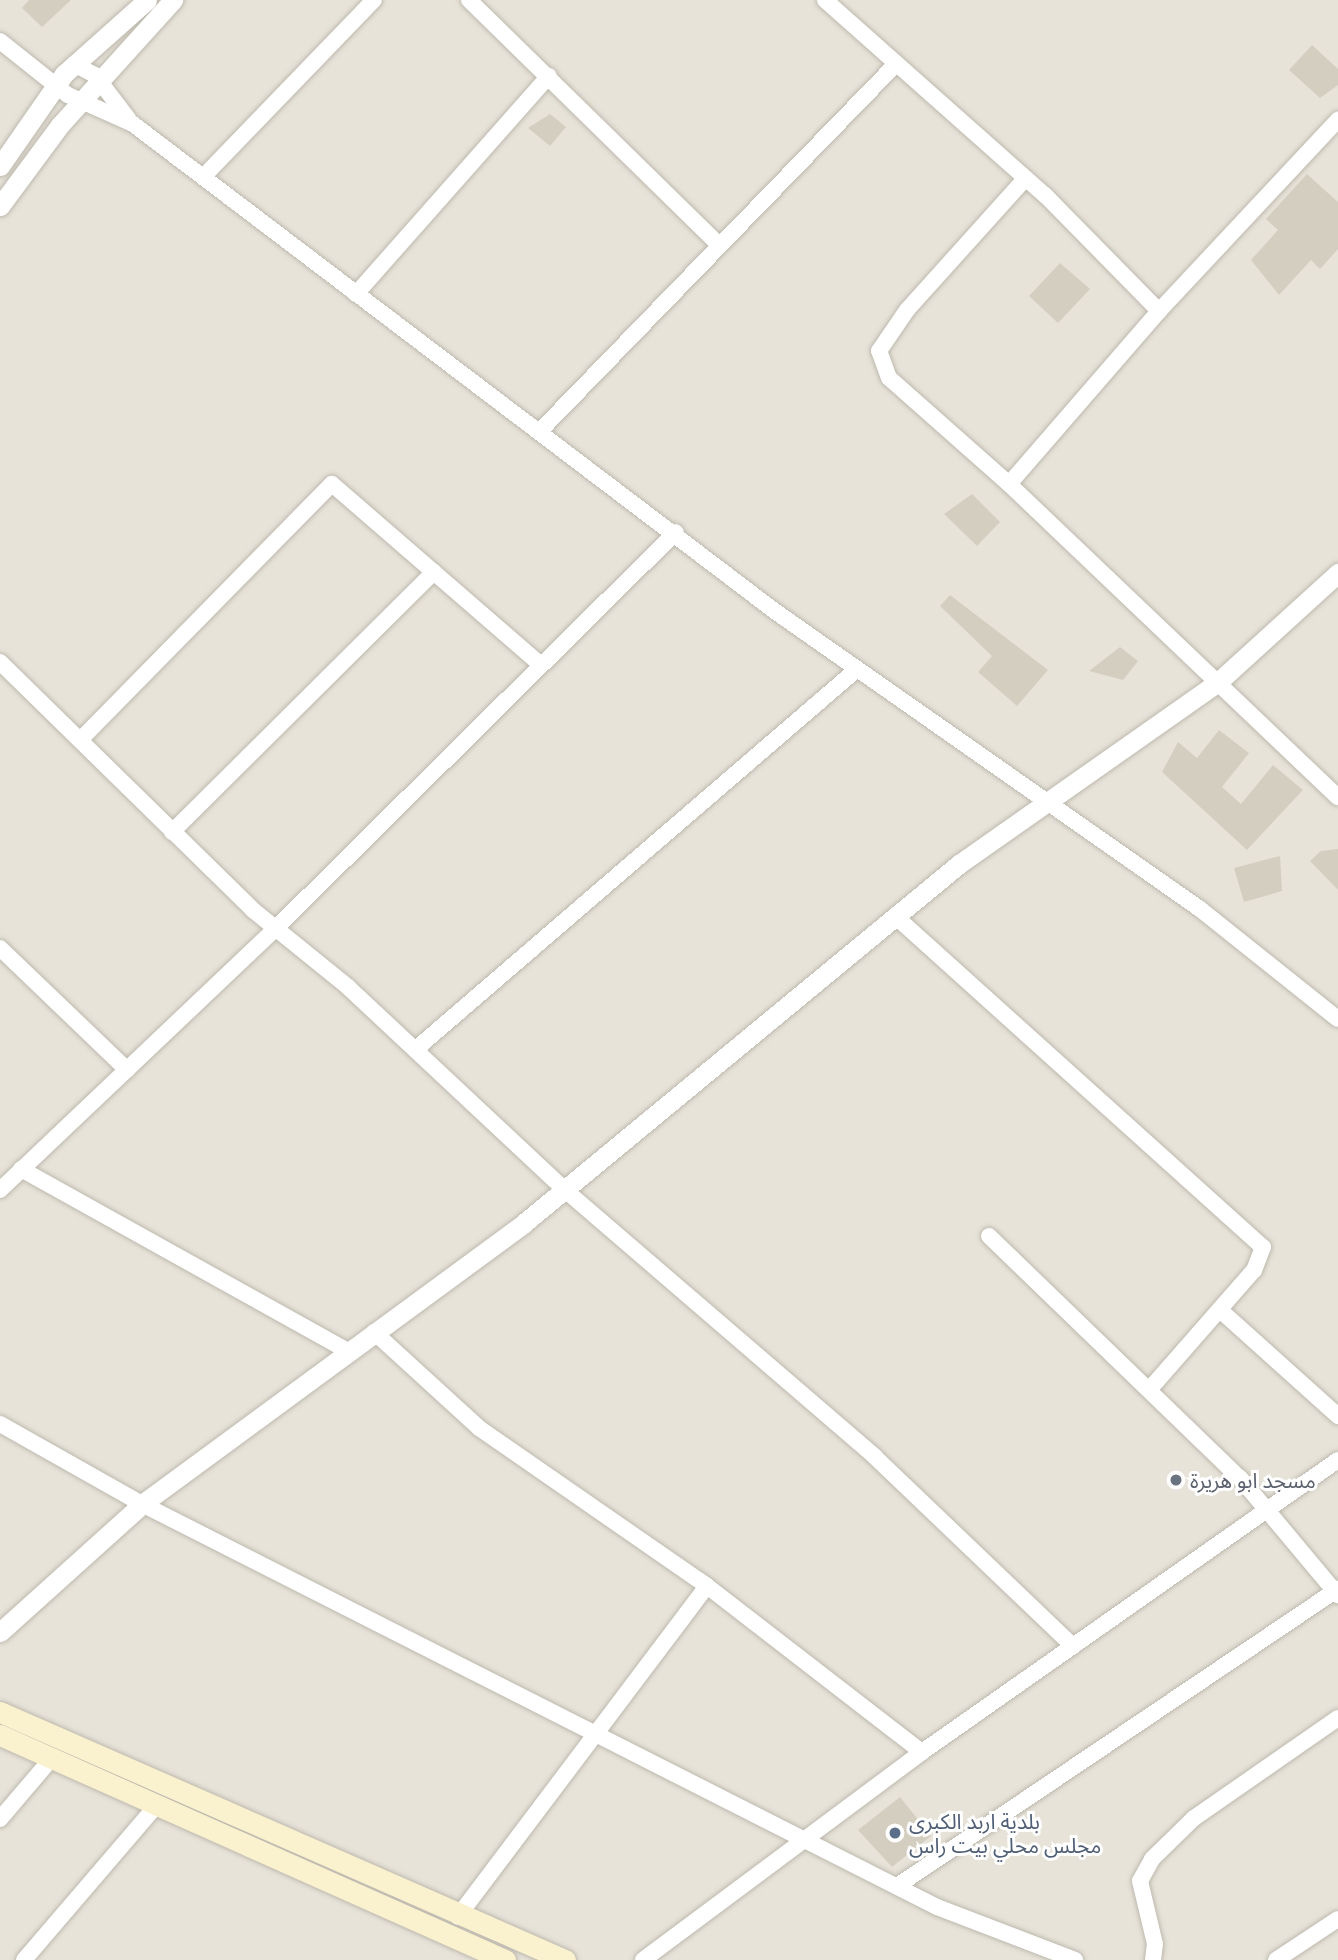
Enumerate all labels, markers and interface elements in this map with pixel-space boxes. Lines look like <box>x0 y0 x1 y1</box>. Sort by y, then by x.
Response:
place label: مسجد ابو هريرة <box>1190 1467 1316 1493</box>
marker: مسجد ابو هريرة <box>1168 1472 1184 1488</box>
place label: بلدية اربد الكبرى مجلس محلي بيت راس <box>909 1808 1101 1858</box>
marker: بلدية اربد الكبرى مجلس محلي بيت راس <box>887 1825 903 1841</box>

